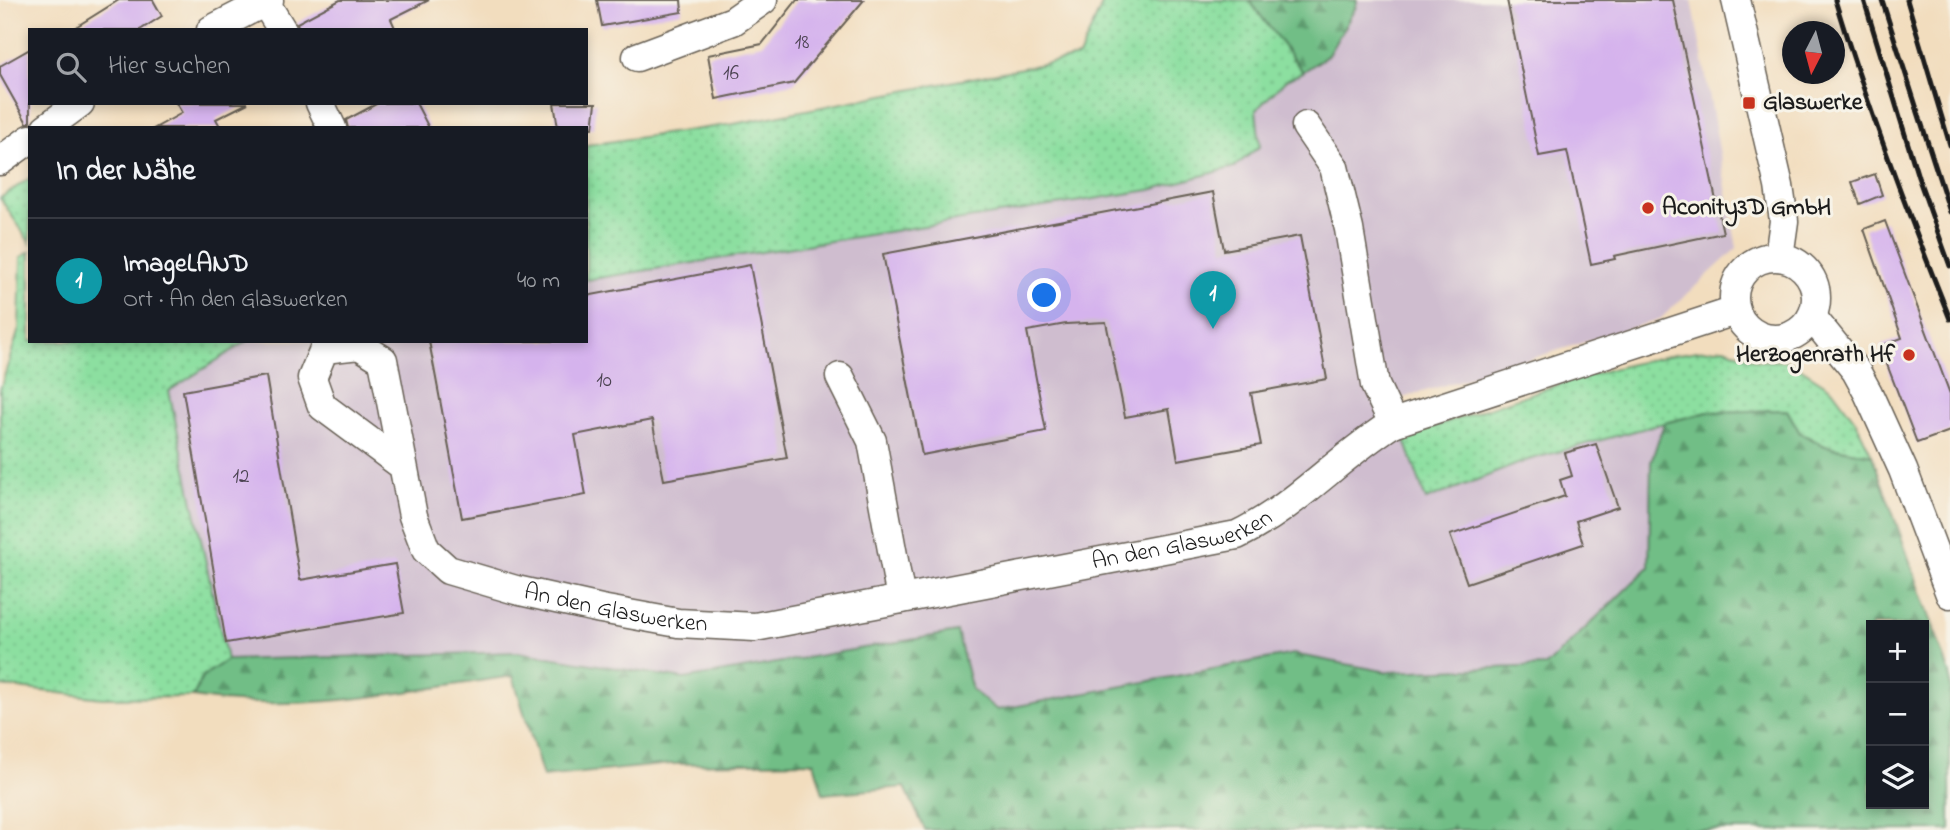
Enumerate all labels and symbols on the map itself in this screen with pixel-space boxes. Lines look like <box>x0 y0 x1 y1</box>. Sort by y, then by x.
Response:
north arrow <box>1782 21 1845 84</box>
house number: 18 <box>795 28 809 58</box>
house number: 16 <box>723 59 739 89</box>
place label: Glaswerke <box>1763 86 1864 121</box>
marker: Glaswerke <box>1741 95 1757 111</box>
place label: Aconity3D GmbH <box>1662 191 1831 227</box>
marker: Aconity3D GmbH <box>1640 200 1656 216</box>
pin: 1 <box>1190 271 1236 329</box>
your location <box>1027 278 1061 312</box>
place label: Herzogenrath Hf <box>1736 338 1896 374</box>
marker: Herzogenrath Hf <box>1901 347 1917 363</box>
house number: 10 <box>596 366 612 396</box>
house number: 12 <box>232 462 250 492</box>
street label: An den Glaswerken <box>1089 501 1280 580</box>
street label: An den Glaswerken <box>521 575 708 642</box>

